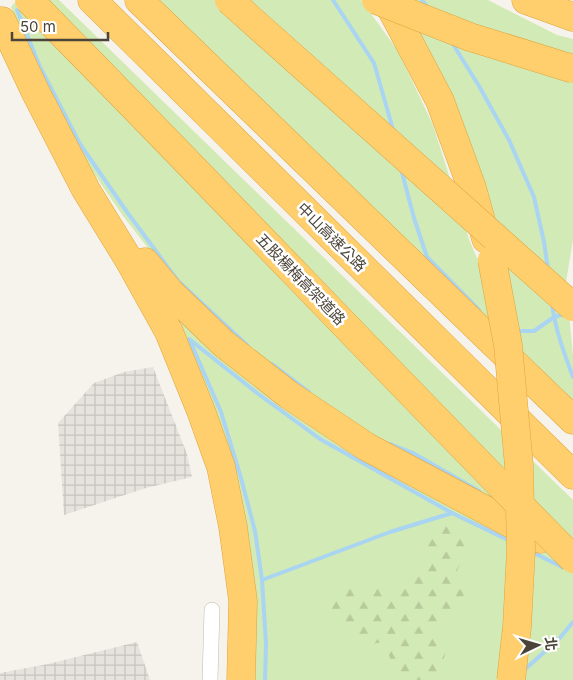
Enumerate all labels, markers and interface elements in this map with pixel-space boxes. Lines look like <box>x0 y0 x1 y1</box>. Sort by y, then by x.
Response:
scale bar <box>12 10 109 42</box>
text: 50 m <box>20 17 56 36</box>
street label: 中山高速公路 <box>293 198 371 276</box>
street label: 五股楊梅高架道路 <box>252 229 350 329</box>
north arrow <box>513 620 563 670</box>
text: 北 <box>542 636 561 652</box>

